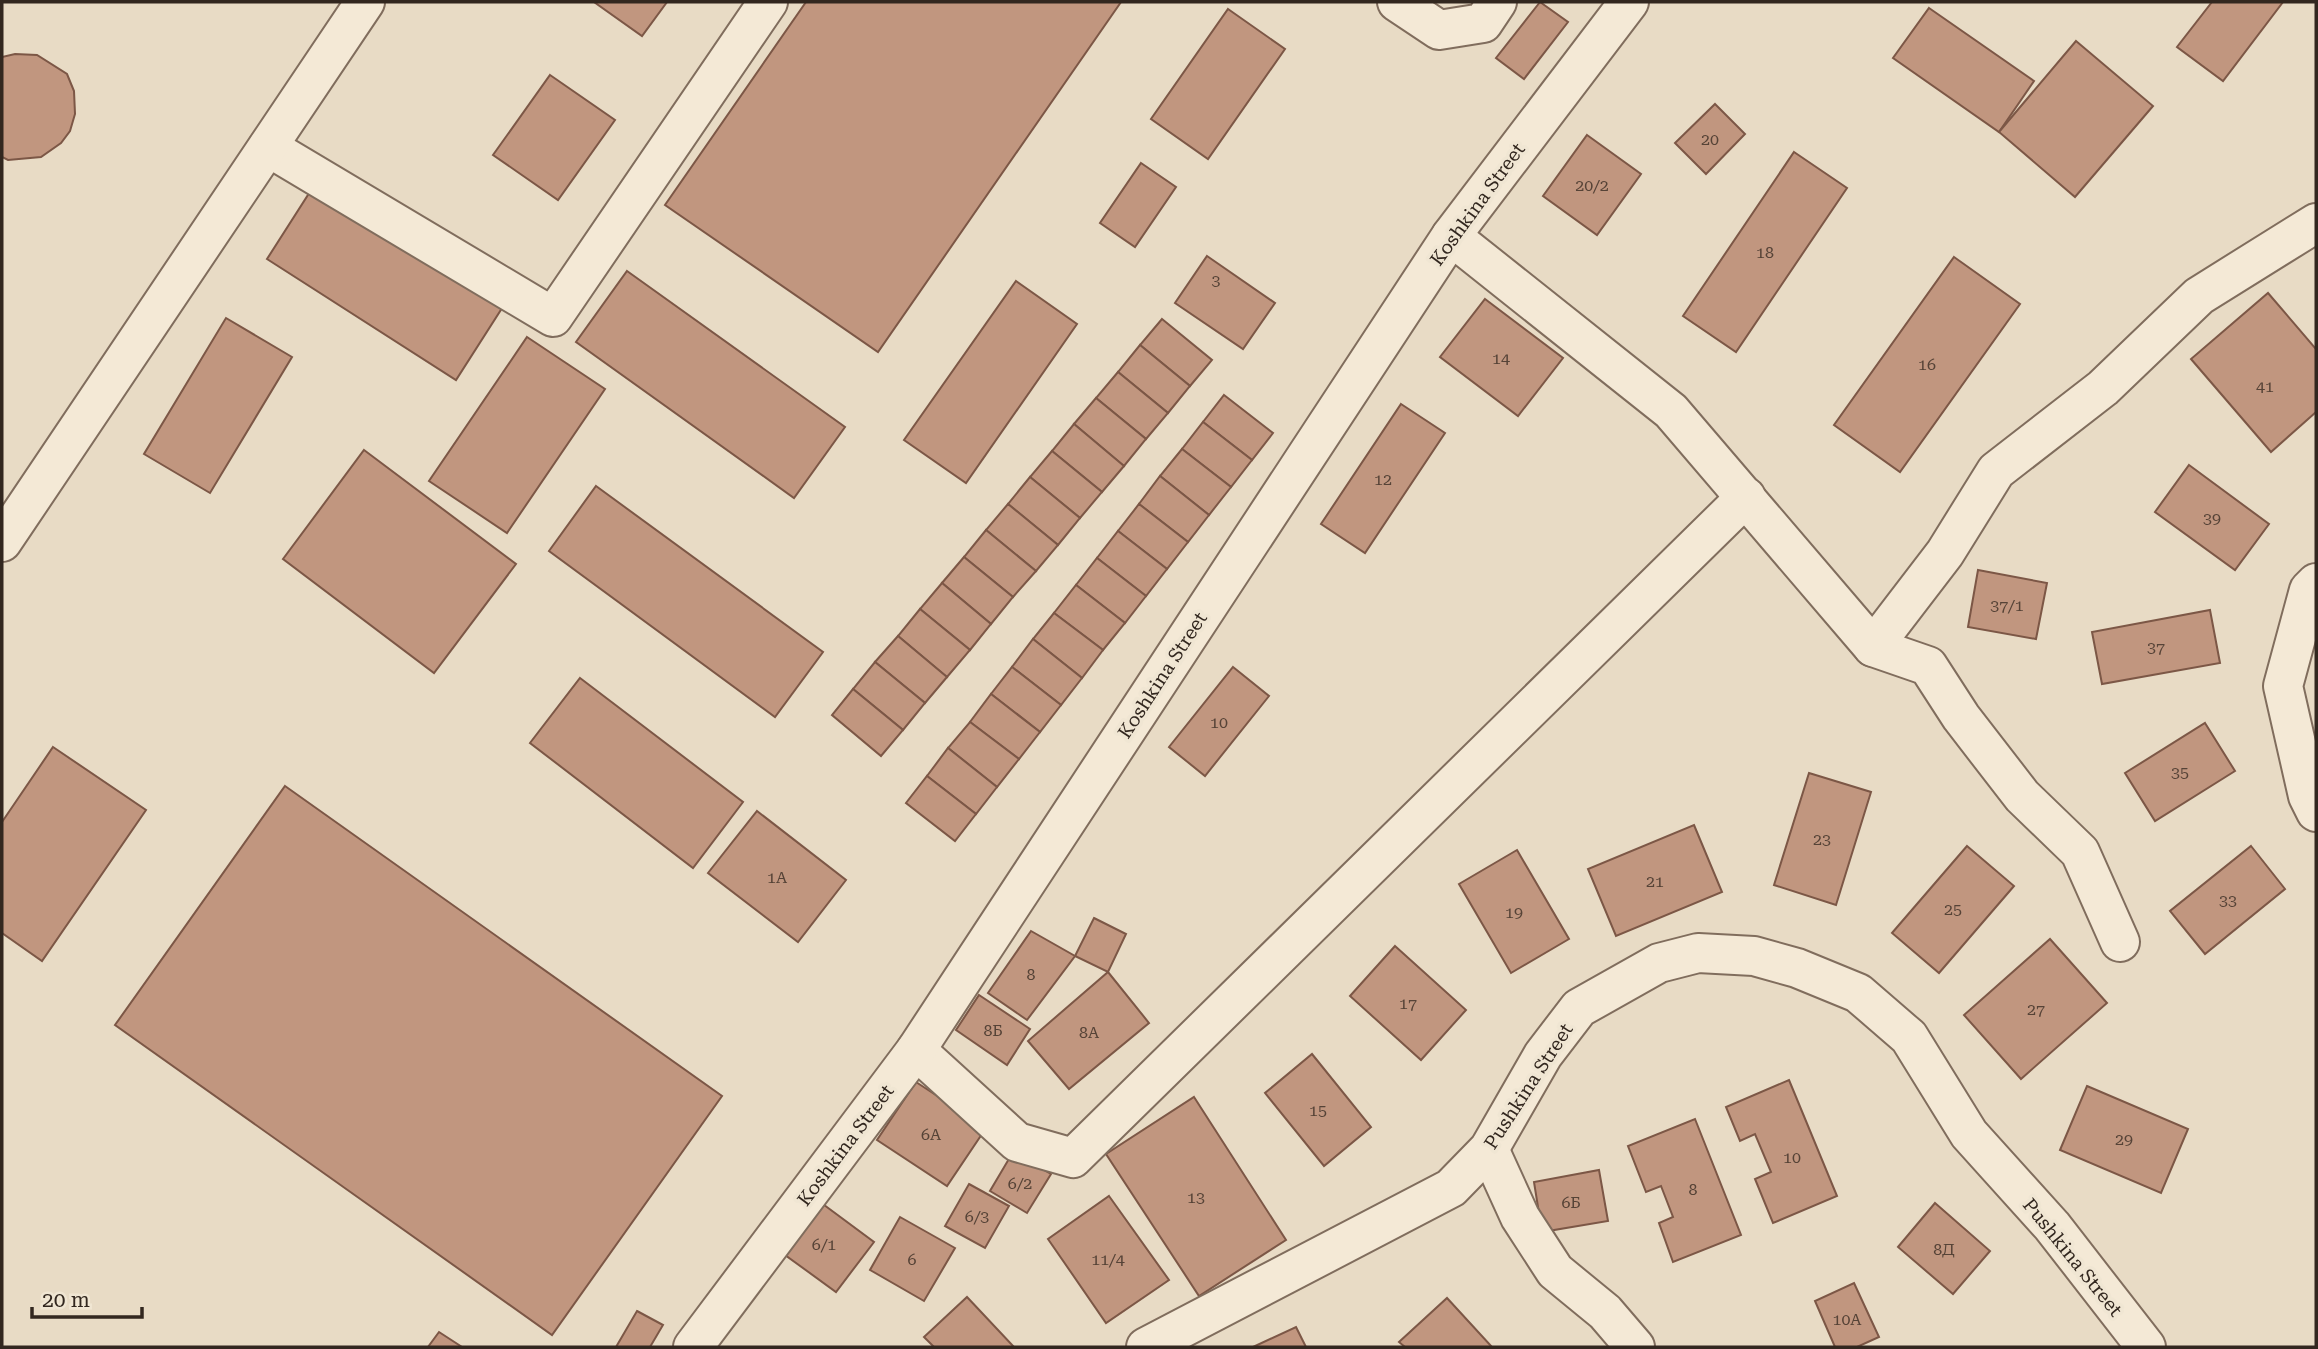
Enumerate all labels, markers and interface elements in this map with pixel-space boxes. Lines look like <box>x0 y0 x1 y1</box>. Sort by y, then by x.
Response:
house number: 20 <box>1701 130 1719 149</box>
street label: Koshkina Street <box>1425 138 1530 270</box>
house number: 20/2 <box>1575 176 1609 195</box>
house number: 18 <box>1756 243 1774 262</box>
house number: 3 <box>1212 271 1221 290</box>
house number: 14 <box>1492 349 1510 368</box>
house number: 16 <box>1918 355 1936 374</box>
house number: 41 <box>2256 377 2274 396</box>
house number: 12 <box>1374 470 1392 489</box>
house number: 39 <box>2203 509 2221 528</box>
house number: 37/1 <box>1990 596 2024 615</box>
street label: Koshkina Street <box>1113 608 1212 743</box>
house number: 37 <box>2147 638 2165 657</box>
house number: 10 <box>1210 713 1228 732</box>
house number: 35 <box>2171 763 2189 782</box>
house number: 23 <box>1813 830 1831 849</box>
house number: 1А <box>767 868 788 887</box>
house number: 21 <box>1646 872 1664 891</box>
house number: 33 <box>2219 891 2237 910</box>
house number: 25 <box>1944 900 1962 919</box>
house number: 19 <box>1505 903 1523 922</box>
house number: 8 <box>1027 965 1036 984</box>
house number: 17 <box>1399 994 1417 1013</box>
house number: 27 <box>2027 1000 2045 1019</box>
street label: Pushkina Street <box>1479 1019 1578 1153</box>
house number: 8Б <box>983 1021 1003 1040</box>
house number: 8А <box>1079 1023 1100 1042</box>
street label: Koshkina Street <box>792 1080 899 1211</box>
house number: 15 <box>1309 1101 1327 1120</box>
house number: 6А <box>921 1125 942 1144</box>
house number: 29 <box>2115 1130 2133 1149</box>
house number: 10 <box>1783 1148 1801 1167</box>
house number: 6/2 <box>1008 1174 1032 1193</box>
house number: 8 <box>1689 1180 1698 1199</box>
house number: 13 <box>1187 1188 1205 1207</box>
house number: 6Б <box>1561 1193 1581 1212</box>
street label: Pushkina Street <box>2018 1194 2127 1321</box>
house number: 6/3 <box>965 1207 989 1226</box>
house number: 6/1 <box>812 1235 836 1254</box>
house number: 8Д <box>1933 1240 1955 1259</box>
house number: 6 <box>908 1250 917 1269</box>
house number: 11/4 <box>1091 1250 1125 1269</box>
scale bar <box>32 1276 142 1320</box>
text: 20 m <box>42 1288 90 1312</box>
house number: 10А <box>1832 1310 1862 1329</box>

